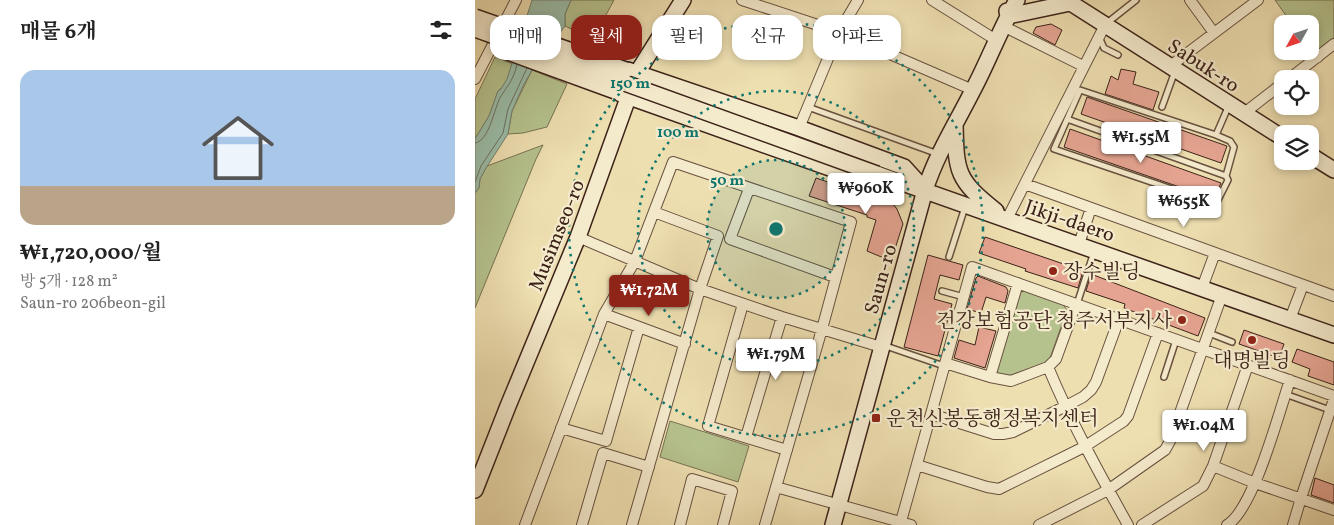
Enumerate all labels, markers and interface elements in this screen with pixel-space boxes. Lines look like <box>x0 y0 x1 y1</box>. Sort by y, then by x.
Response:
chip: 매매 <box>490 15 561 60</box>
chip: 월세 <box>571 15 642 60</box>
chip: 필터 <box>652 15 722 60</box>
chip: 신규 <box>732 15 803 60</box>
chip: 아파트 <box>813 15 901 60</box>
north arrow <box>1274 15 1319 60</box>
map controls <box>1274 15 1319 170</box>
icon: filters <box>427 16 455 44</box>
text: 매물 6개 <box>20 18 97 47</box>
street label: Sabuk-ro <box>1161 33 1244 100</box>
button: locate <box>1274 70 1319 115</box>
text: 150 m <box>610 74 650 95</box>
icon: home <box>193 103 283 193</box>
pin: ₩1.55M <box>1100 121 1182 164</box>
text: 100 m <box>657 123 700 144</box>
button: layers <box>1274 125 1319 170</box>
text: ₩1.55M <box>1112 127 1170 149</box>
text: 50 m <box>710 171 744 192</box>
pin: ₩960K <box>831 172 901 215</box>
street label: Musimseo-ro <box>523 176 593 296</box>
text: ₩960K <box>838 178 894 200</box>
pin: ₩655K <box>1149 186 1219 228</box>
text: ₩655K <box>1158 191 1210 213</box>
street label: Jikji-daero <box>1021 193 1118 250</box>
centre of rings <box>767 220 785 238</box>
text: ₩1,720,000/월 <box>20 239 162 268</box>
street label: Saun-ro <box>859 241 905 318</box>
place label: 장수빌딩 <box>1063 259 1140 287</box>
marker: 장수빌딩 <box>1047 265 1059 277</box>
text: 방 5개 · 128 m² <box>20 271 118 293</box>
pin: ₩1.72M <box>608 274 690 317</box>
text: ₩1.72M <box>620 280 678 302</box>
text: Saun-ro 206beon-gil <box>20 293 166 315</box>
place label: 건강보험공단 청주서부지사 <box>936 308 1173 336</box>
marker: 건강보험공단 청주서부지사 <box>1176 314 1188 326</box>
marker: 대명빌딩 <box>1246 334 1258 346</box>
pin: ₩1.79M <box>735 338 817 381</box>
text: ₩1.79M <box>747 344 805 366</box>
place label: 대명빌딩 <box>1213 348 1291 376</box>
place label: 운천신봉동행정복지센터 <box>886 406 1099 434</box>
pin: ₩1.04M <box>1163 410 1245 452</box>
marker: 운천신봉동행정복지센터 <box>870 412 882 424</box>
text: ₩1.04M <box>1173 415 1235 437</box>

